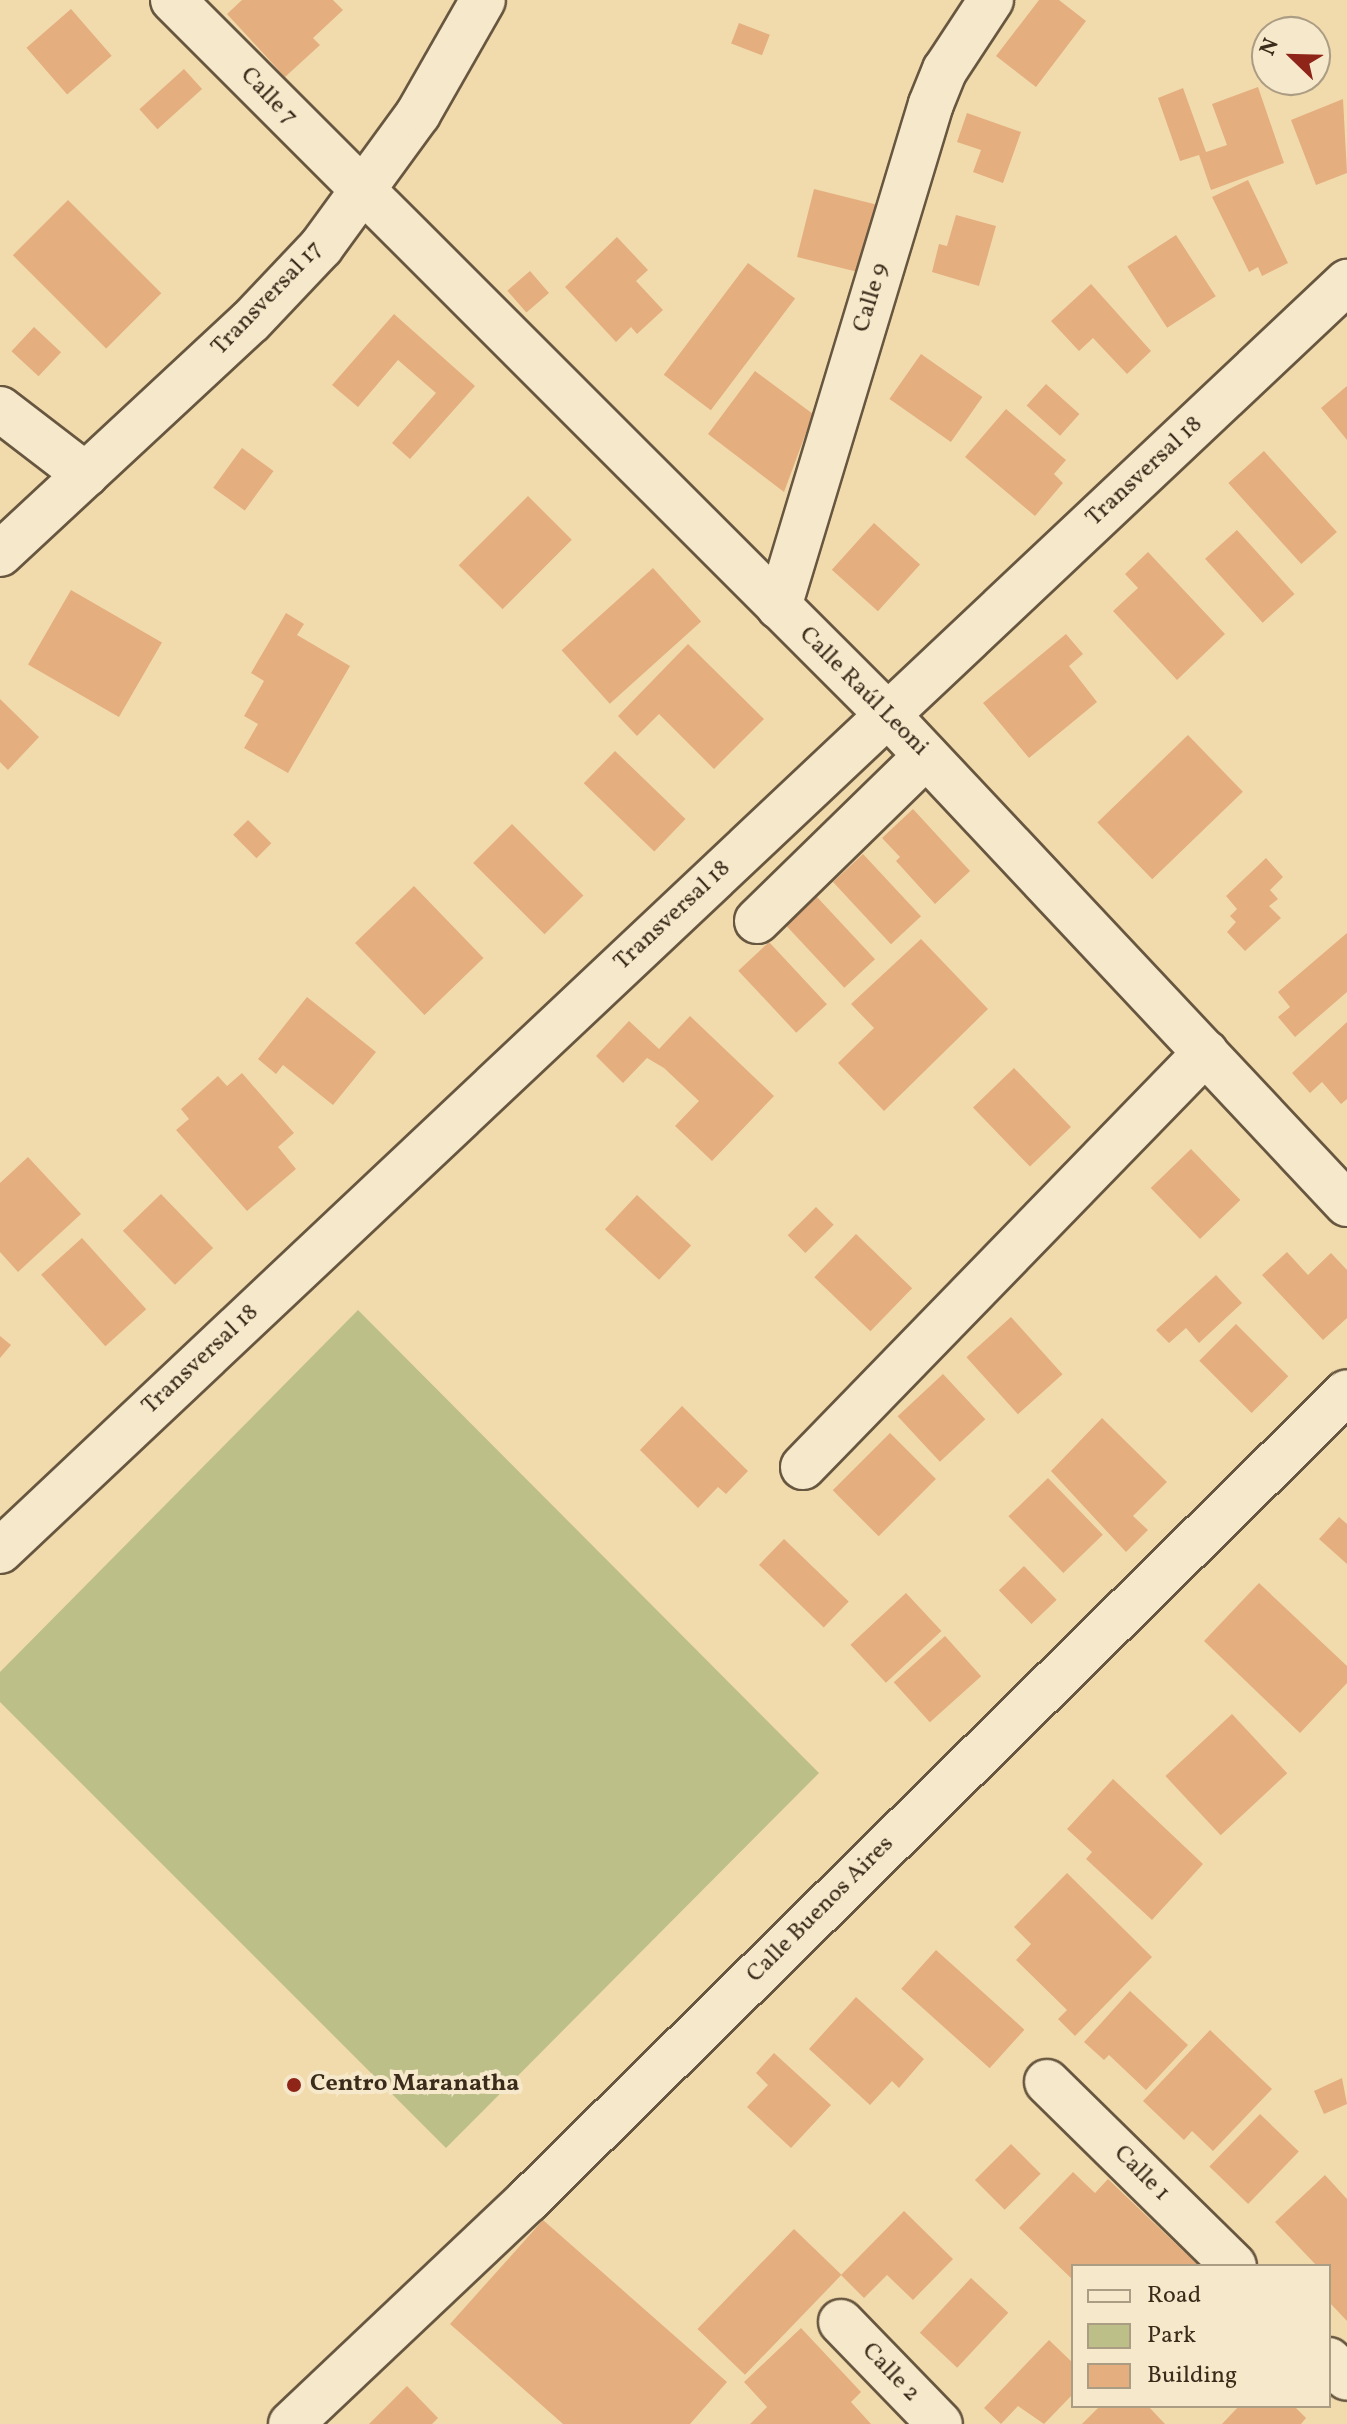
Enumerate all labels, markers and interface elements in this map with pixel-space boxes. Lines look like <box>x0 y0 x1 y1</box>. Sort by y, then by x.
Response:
north arrow <box>1251 16 1331 96</box>
text: N <box>1253 34 1288 61</box>
street label: Calle 7 <box>233 62 303 132</box>
street label: Transversal 17 <box>206 236 330 362</box>
street label: Calle 9 <box>848 260 896 336</box>
street label: Transversal 18 <box>1081 411 1209 533</box>
street label: Calle Raúl Leoni <box>792 621 934 763</box>
street label: Transversal 18 <box>609 855 737 977</box>
street label: Transversal 18 <box>137 1299 265 1421</box>
street label: Calle Buenos Aires <box>742 1831 900 1989</box>
place label: Centro Maranatha <box>310 2071 519 2099</box>
marker: Centro Maranatha <box>285 2076 303 2094</box>
street label: Calle 1 <box>1107 2140 1175 2208</box>
legend <box>1071 2264 1331 2408</box>
text: Road <box>1147 2279 1201 2313</box>
text: Park <box>1147 2319 1196 2353</box>
street label: Calle 2 <box>855 2337 925 2409</box>
text: Building <box>1147 2359 1237 2393</box>

